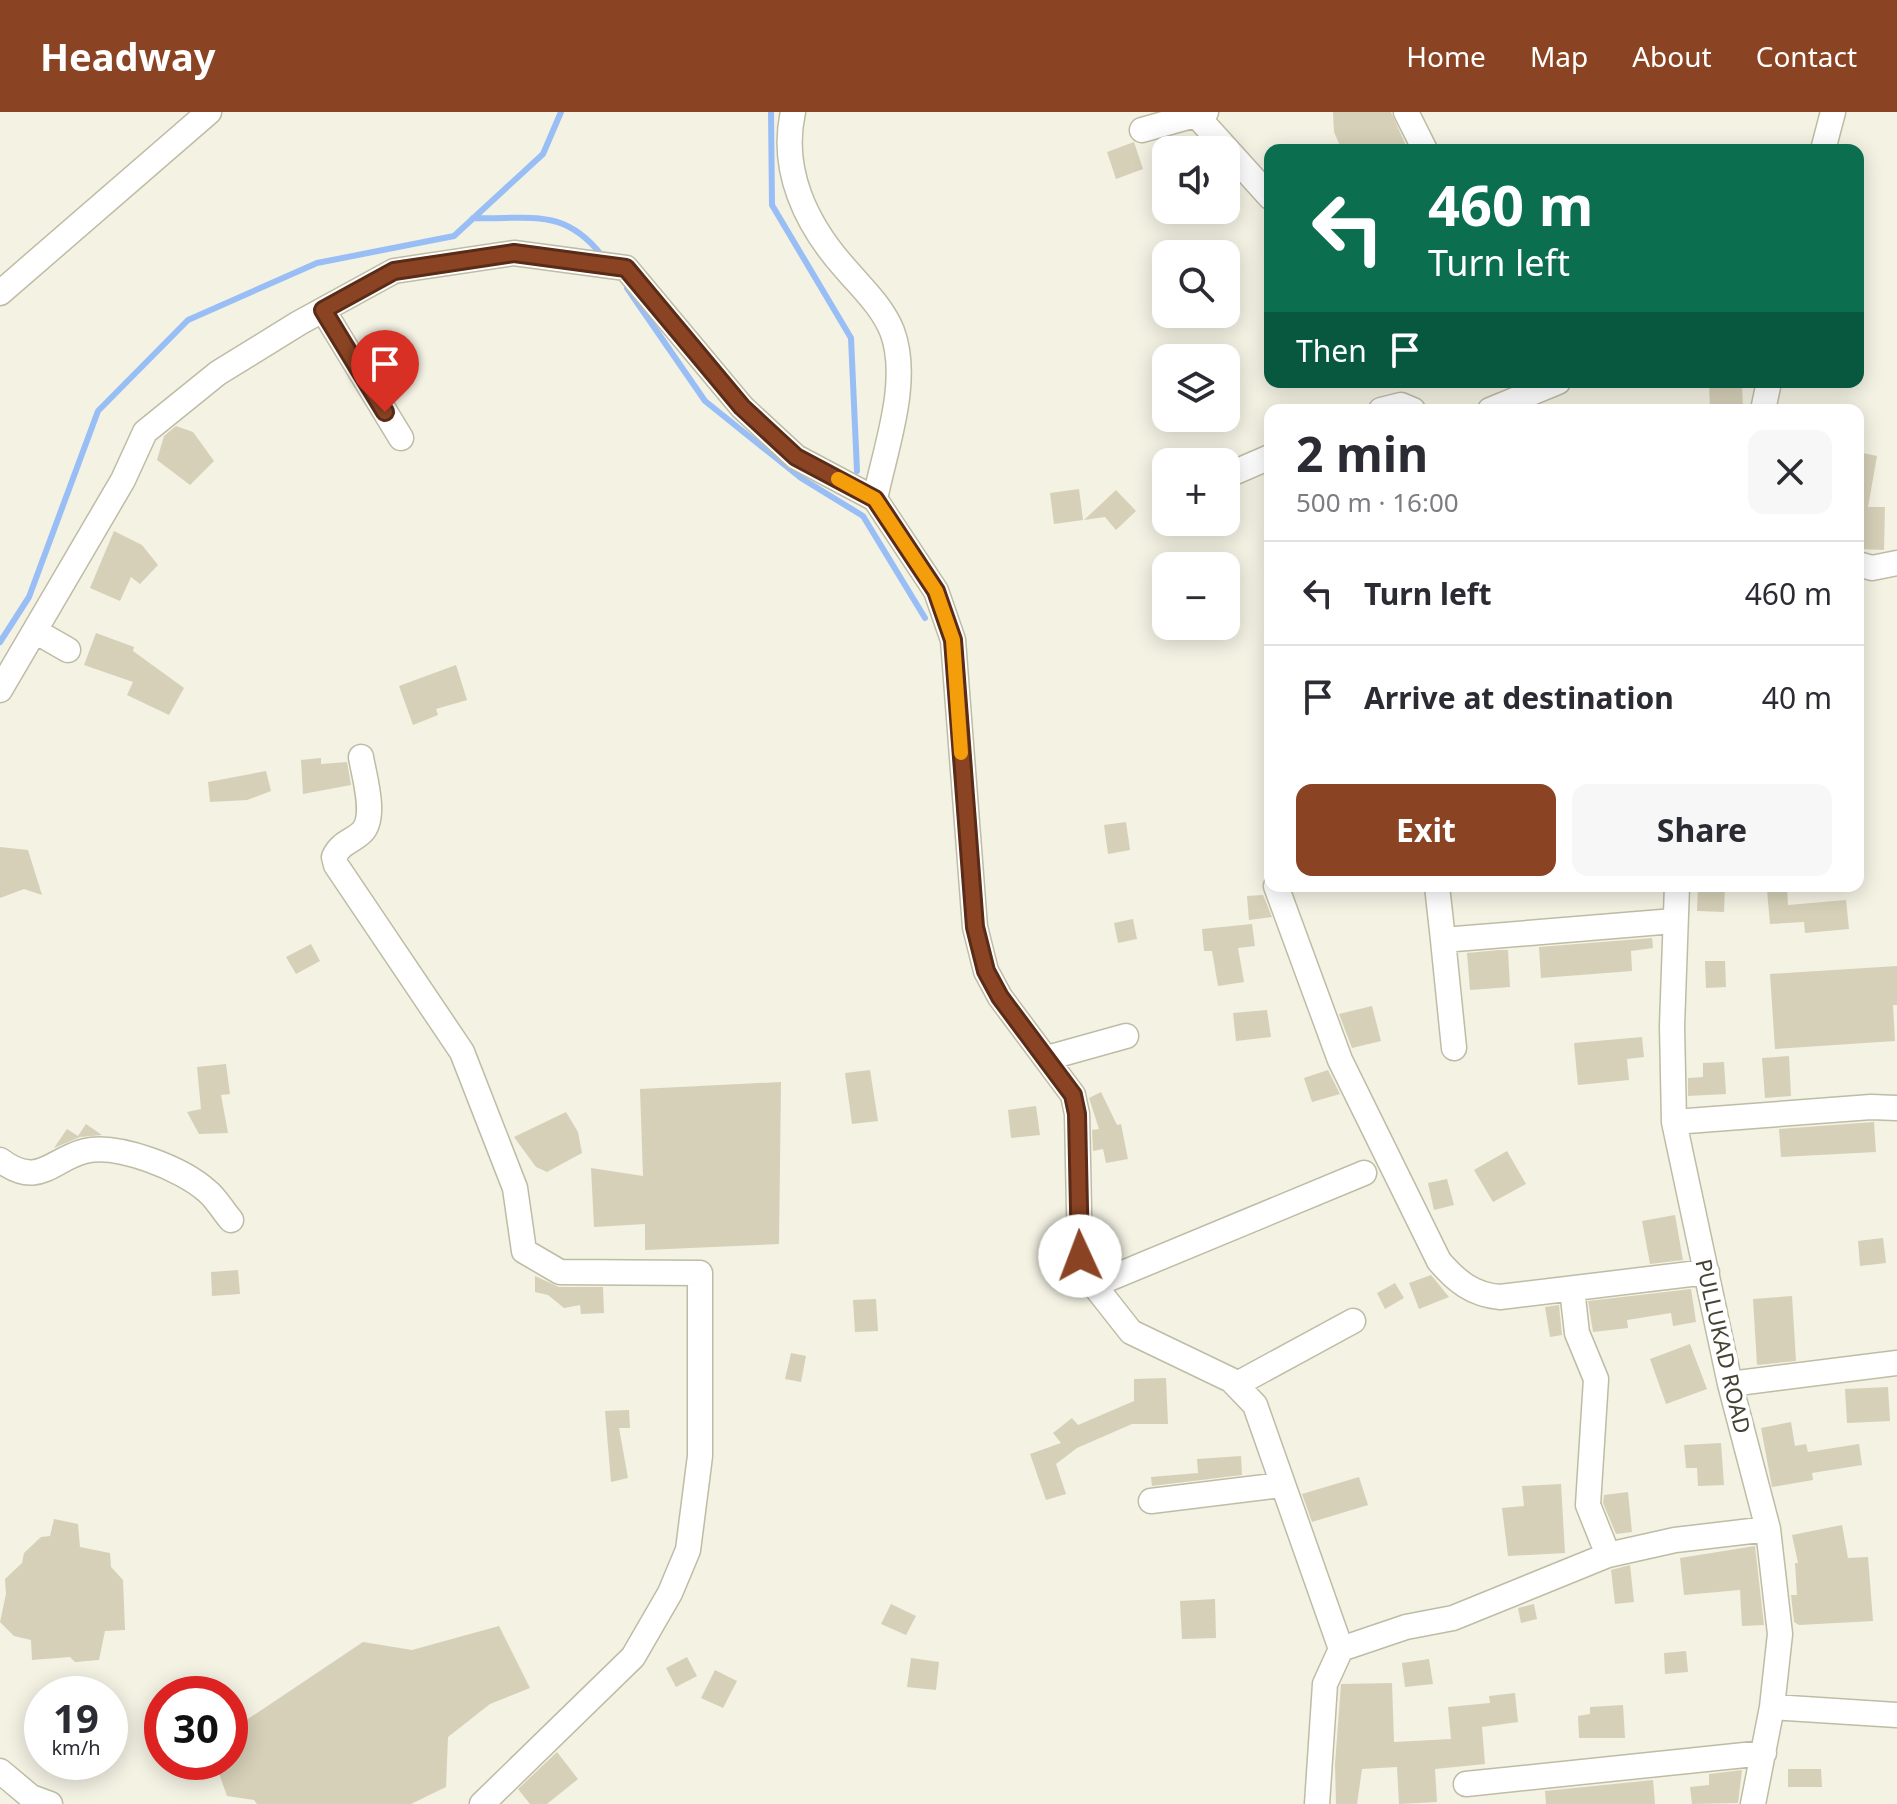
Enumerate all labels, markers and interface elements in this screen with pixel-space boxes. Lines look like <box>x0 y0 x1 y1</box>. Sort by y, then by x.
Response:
text: Headway <box>40 30 216 82</box>
text: Home <box>1406 37 1486 75</box>
text: Map <box>1530 37 1588 75</box>
text: About <box>1632 37 1712 75</box>
text: Contact <box>1756 37 1857 75</box>
map controls <box>1152 136 1240 640</box>
button: sound <box>1152 136 1240 224</box>
text: 460 m <box>1428 166 1593 242</box>
icon: left <box>1296 176 1400 280</box>
text: Turn left <box>1428 238 1570 287</box>
button: search <box>1152 240 1240 328</box>
icon: arrive <box>1383 328 1427 372</box>
pin <box>351 330 419 412</box>
text: Then <box>1296 330 1367 371</box>
icon: arrive <box>363 342 407 386</box>
button: layers <box>1152 344 1240 432</box>
text: 2 min <box>1296 421 1428 486</box>
button: close <box>1748 430 1832 514</box>
button: + <box>1152 448 1240 536</box>
text: 500 m · 16:00 <box>1296 484 1459 520</box>
button: − <box>1152 552 1240 640</box>
icon: left <box>1296 571 1340 615</box>
text: Turn left <box>1364 573 1492 614</box>
text: 460 m <box>1745 573 1832 614</box>
icon: arrive <box>1296 675 1340 719</box>
text: Arrive at destination <box>1364 677 1674 718</box>
text: 40 m <box>1762 677 1832 718</box>
button: Exit <box>1296 784 1556 876</box>
button: Share <box>1572 784 1832 876</box>
position arrow <box>1038 1214 1122 1298</box>
street label: PULLUKAD ROAD <box>1689 1256 1759 1436</box>
speed limit sign: 30 <box>144 1676 248 1780</box>
text: 19 <box>53 1690 99 1745</box>
text: km/h <box>51 1734 101 1761</box>

